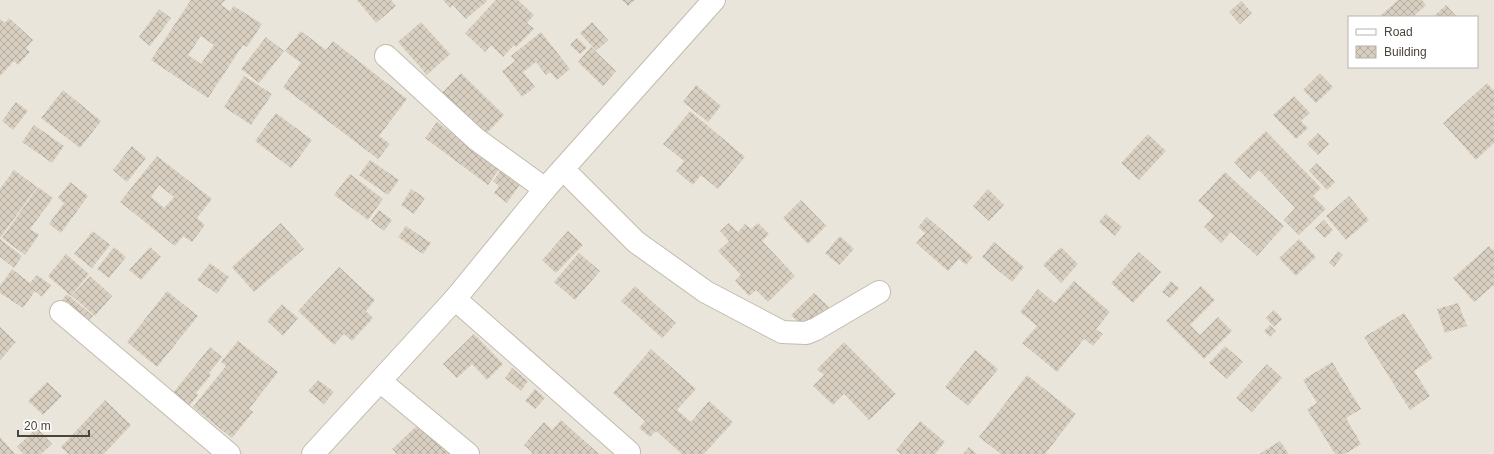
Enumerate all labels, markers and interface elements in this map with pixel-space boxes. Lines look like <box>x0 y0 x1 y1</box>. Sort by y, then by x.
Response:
legend <box>1348 16 1478 68</box>
text: Road <box>1384 25 1413 39</box>
text: Building <box>1384 45 1427 59</box>
scale bar <box>18 412 89 438</box>
text: 20 m <box>24 419 51 433</box>

